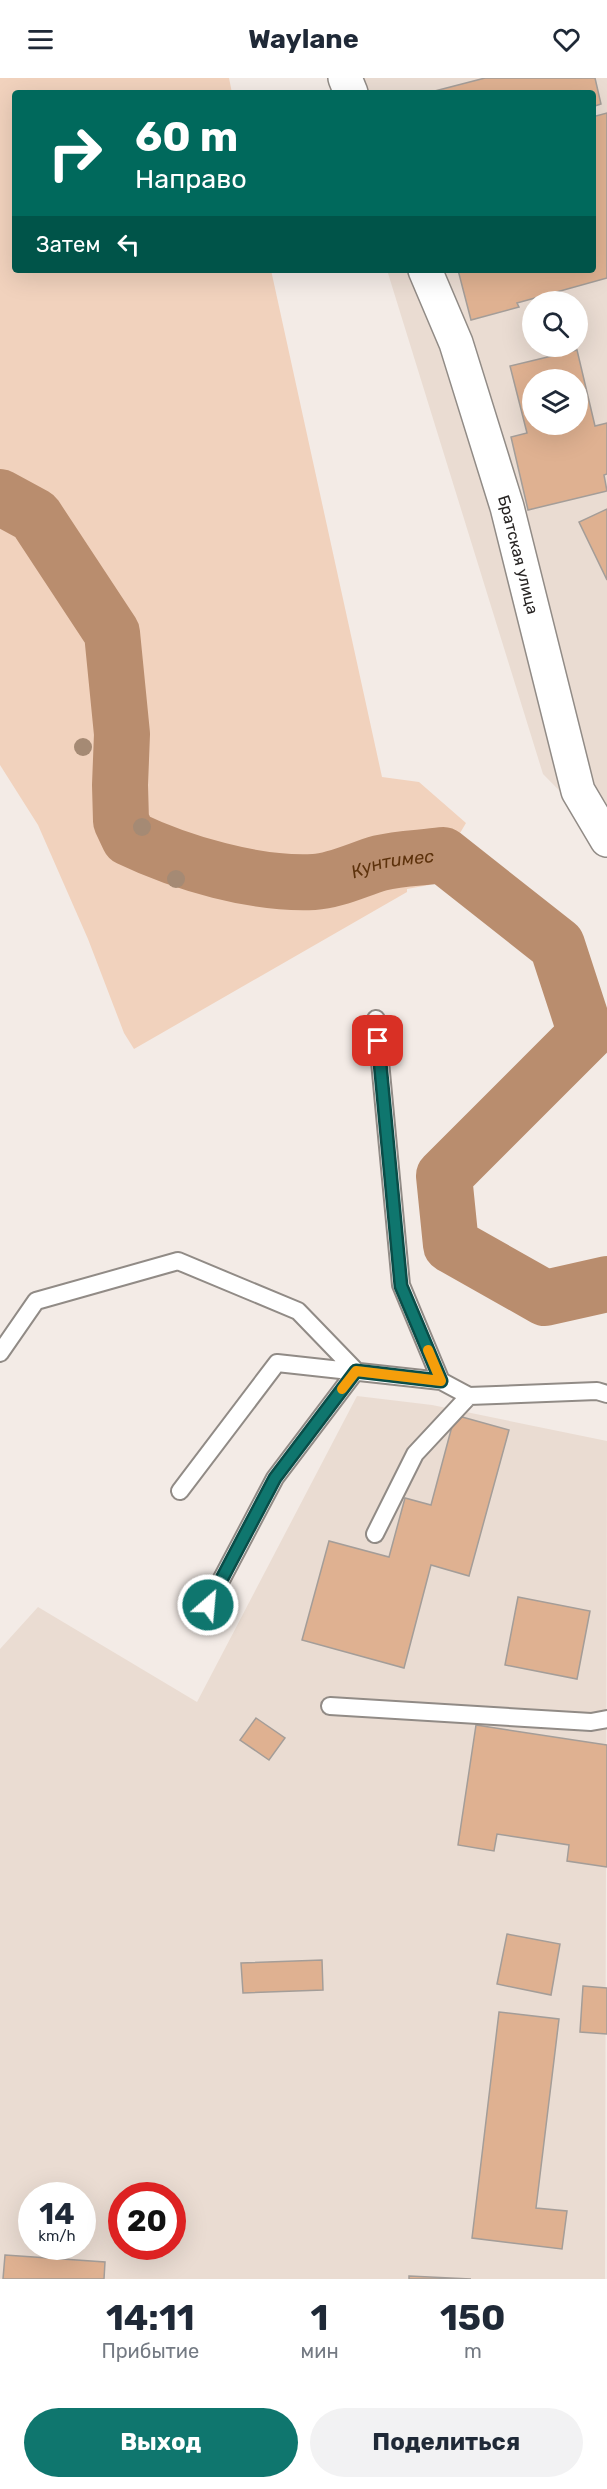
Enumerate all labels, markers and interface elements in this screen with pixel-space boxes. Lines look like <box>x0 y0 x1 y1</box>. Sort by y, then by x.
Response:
icon: menu <box>24 23 57 56</box>
text: Waylane <box>248 23 359 55</box>
icon: heart <box>550 23 583 56</box>
text: 60 m <box>135 112 238 162</box>
icon: right <box>36 114 114 192</box>
text: Направо <box>135 163 247 195</box>
icon: left <box>112 228 145 261</box>
text: Затем <box>36 231 100 258</box>
map controls <box>522 291 588 435</box>
button: search <box>522 291 588 357</box>
button: layers <box>522 369 588 435</box>
street label: Братская улица <box>494 493 543 616</box>
water label: Кунтимес <box>348 845 435 883</box>
pin <box>352 1015 403 1066</box>
icon: arrive <box>361 1024 394 1057</box>
position arrow <box>176 1573 240 1637</box>
speed limit sign: 20 <box>108 2182 186 2260</box>
text: 14 <box>39 2196 75 2232</box>
text: km/h <box>38 2227 76 2245</box>
text: 14:11 <box>106 2296 195 2339</box>
text: 1 <box>311 2296 329 2339</box>
text: 150 <box>440 2296 506 2339</box>
text: Прибытие <box>101 2339 199 2363</box>
text: мин <box>301 2339 339 2363</box>
text: m <box>464 2339 482 2363</box>
button: Выход <box>24 2408 298 2477</box>
button: Поделиться <box>310 2408 583 2477</box>

